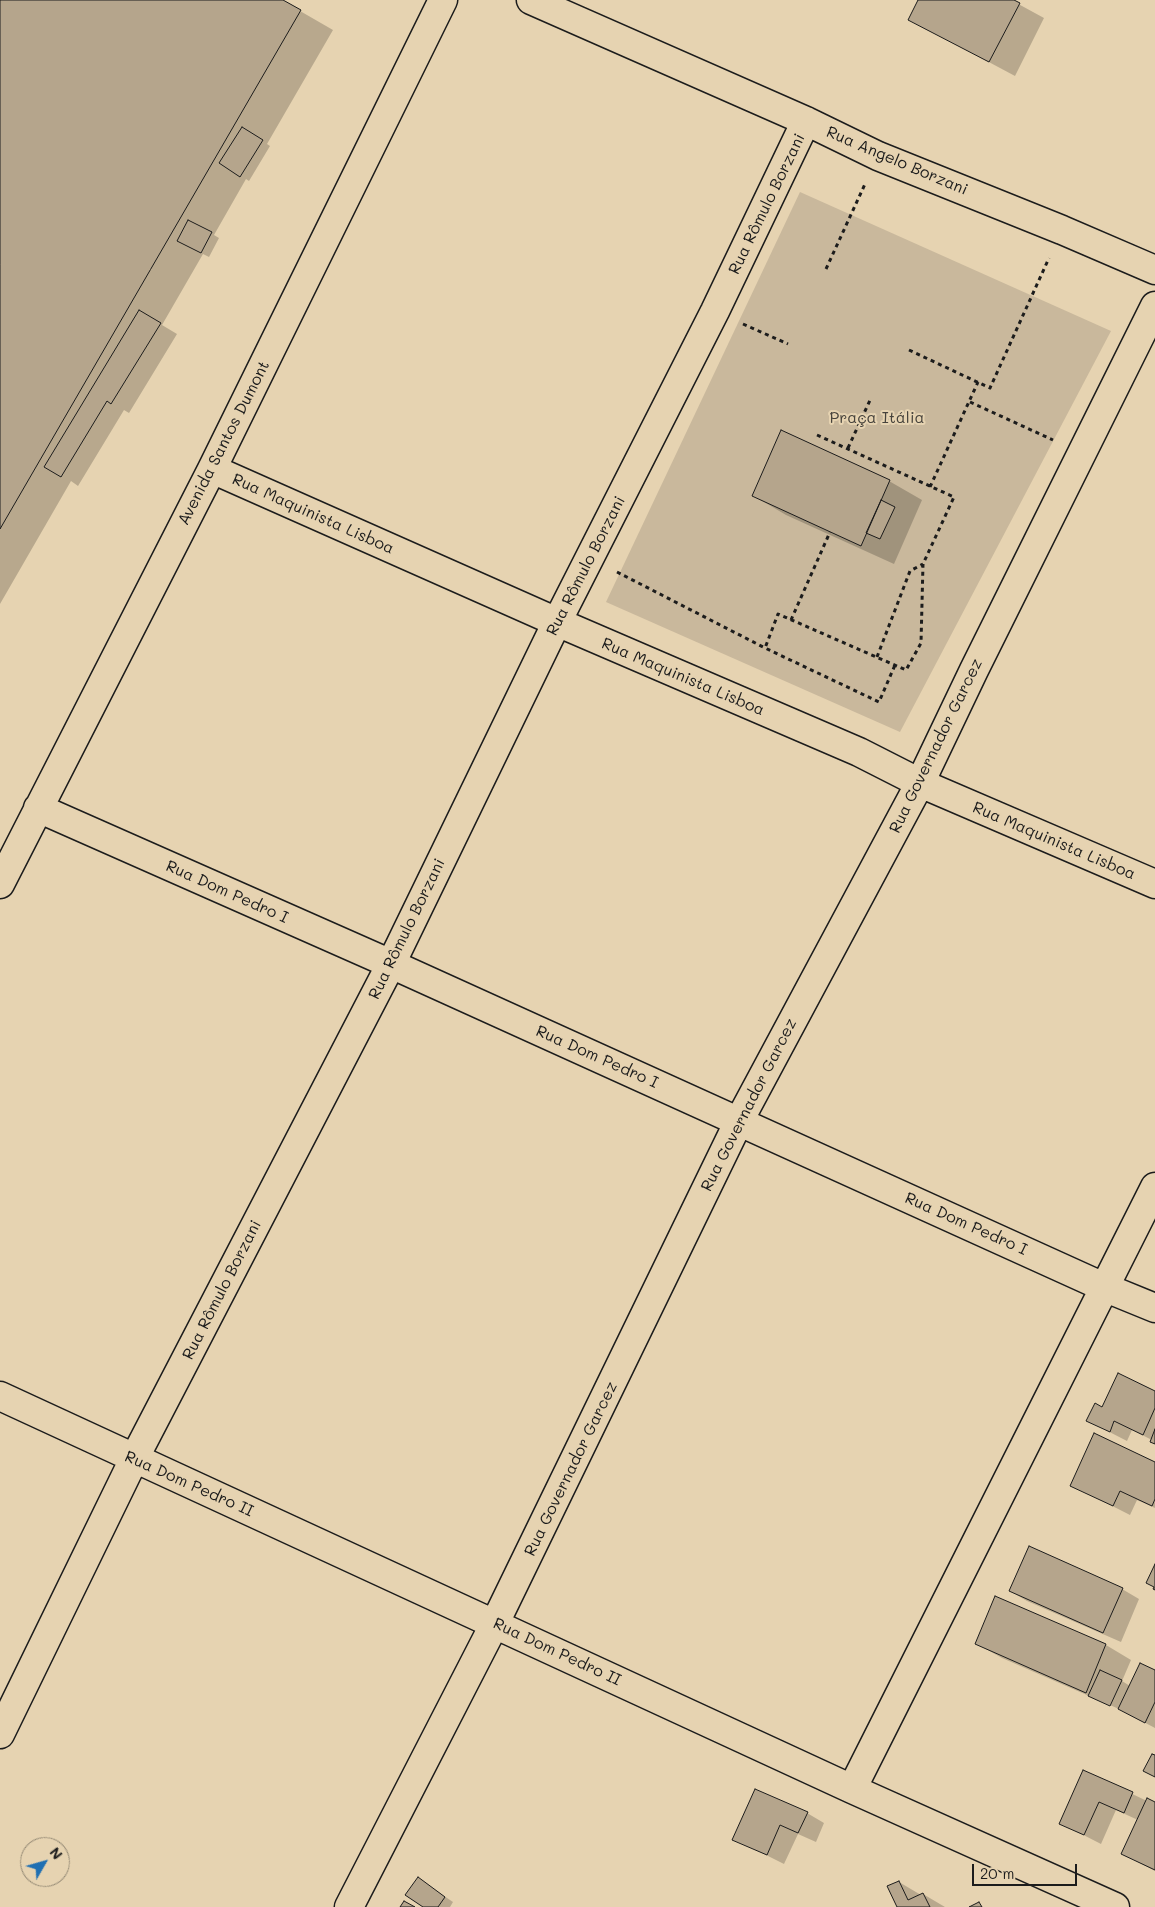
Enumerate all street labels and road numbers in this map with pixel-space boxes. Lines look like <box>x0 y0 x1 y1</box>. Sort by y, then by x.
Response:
street label: Rua Angelo Borzani <box>823 122 971 200</box>
street label: Rua Rômulo Borzani <box>725 131 809 277</box>
street label: Avenida Santos Dumont <box>174 358 274 528</box>
street label: Rua Maquinista Lisboa <box>229 470 397 558</box>
street label: Rua Rômulo Borzani <box>542 493 630 639</box>
street label: Rua Maquinista Lisboa <box>599 634 767 720</box>
street label: Rua Governador Garcez <box>885 656 987 836</box>
street label: Rua Maquinista Lisboa <box>970 798 1138 884</box>
street label: Rua Dom Pedro I <box>163 856 291 928</box>
street label: Rua Rômulo Borzani <box>365 856 449 1002</box>
street label: Rua Governador Garcez <box>697 1015 801 1195</box>
street label: Rua Dom Pedro I <box>533 1021 661 1093</box>
street label: Rua Dom Pedro I <box>902 1188 1030 1260</box>
street label: Rua Rômulo Borzani <box>178 1217 266 1363</box>
street label: Rua Governador Garcez <box>520 1379 622 1559</box>
street label: Rua Dom Pedro II <box>122 1447 256 1521</box>
street label: Rua Dom Pedro II <box>490 1614 624 1690</box>

